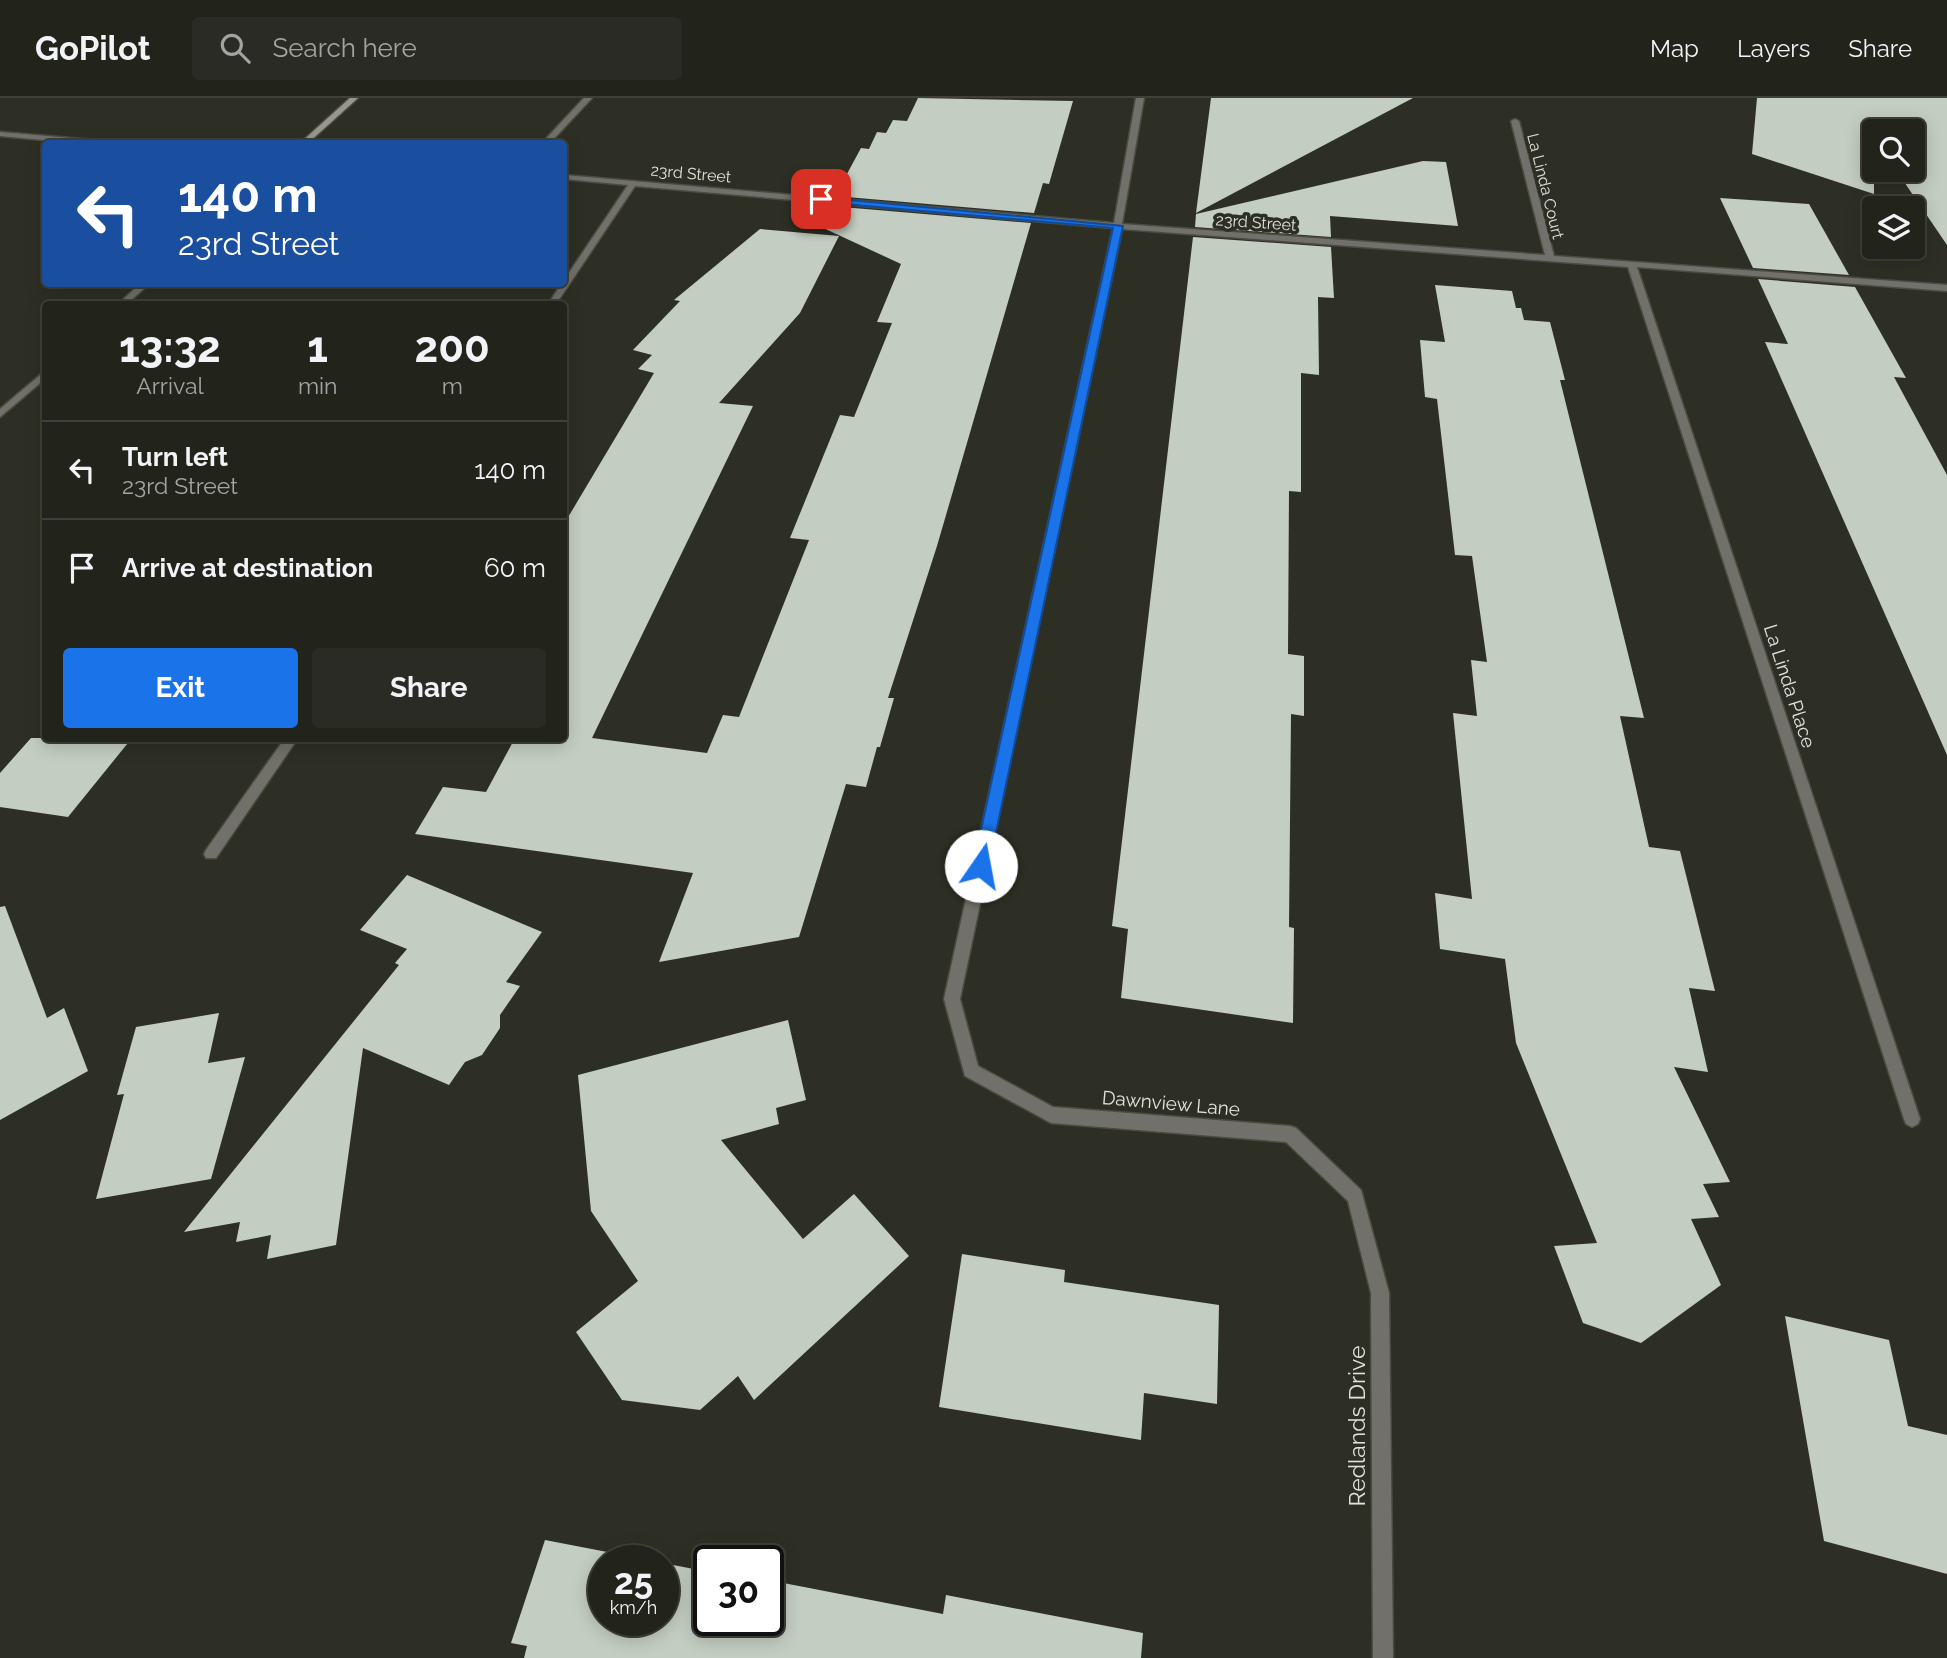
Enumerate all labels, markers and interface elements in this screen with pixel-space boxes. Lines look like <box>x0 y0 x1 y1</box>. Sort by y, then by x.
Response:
search box <box>192 17 682 80</box>
text: GoPilot <box>35 29 150 68</box>
icon: search <box>216 29 254 67</box>
text: Search here <box>272 33 417 63</box>
text: Map <box>1650 34 1699 63</box>
text: Layers <box>1737 34 1810 63</box>
text: Share <box>1848 34 1912 63</box>
map controls <box>1862 119 1925 259</box>
button: search <box>1862 119 1925 182</box>
street label: La Linda Court <box>1523 131 1568 241</box>
street label: 23rd Street <box>650 161 733 187</box>
text: 140 m <box>178 166 318 223</box>
icon: left <box>63 168 154 259</box>
pin <box>791 169 851 229</box>
icon: arrive <box>802 180 840 218</box>
button: layers <box>1862 196 1925 259</box>
street label: 23rd Street <box>1215 210 1297 235</box>
text: 23rd Street <box>178 225 339 262</box>
text: 13:32 <box>119 323 221 372</box>
text: 1 <box>307 323 328 372</box>
text: 200 <box>415 323 490 372</box>
text: Arrival <box>136 372 204 399</box>
text: min <box>298 372 337 399</box>
text: m <box>442 372 463 399</box>
text: Turn left <box>122 442 228 472</box>
icon: left <box>63 451 101 489</box>
text: 140 m <box>474 455 546 485</box>
text: 23rd Street <box>122 472 238 499</box>
icon: arrive <box>63 549 101 587</box>
text: Arrive at destination <box>122 553 373 583</box>
text: 60 m <box>484 553 546 583</box>
street label: La Linda Place <box>1760 622 1820 750</box>
button: Exit <box>63 648 298 728</box>
button: Share <box>312 648 546 728</box>
position arrow <box>944 829 1018 903</box>
street label: Dawnview Lane <box>1101 1086 1241 1120</box>
street label: Redlands Drive <box>1343 1346 1370 1506</box>
speed limit sign: 30 <box>693 1545 784 1636</box>
text: 25 <box>614 1561 653 1602</box>
text: km/h <box>610 1597 657 1618</box>

